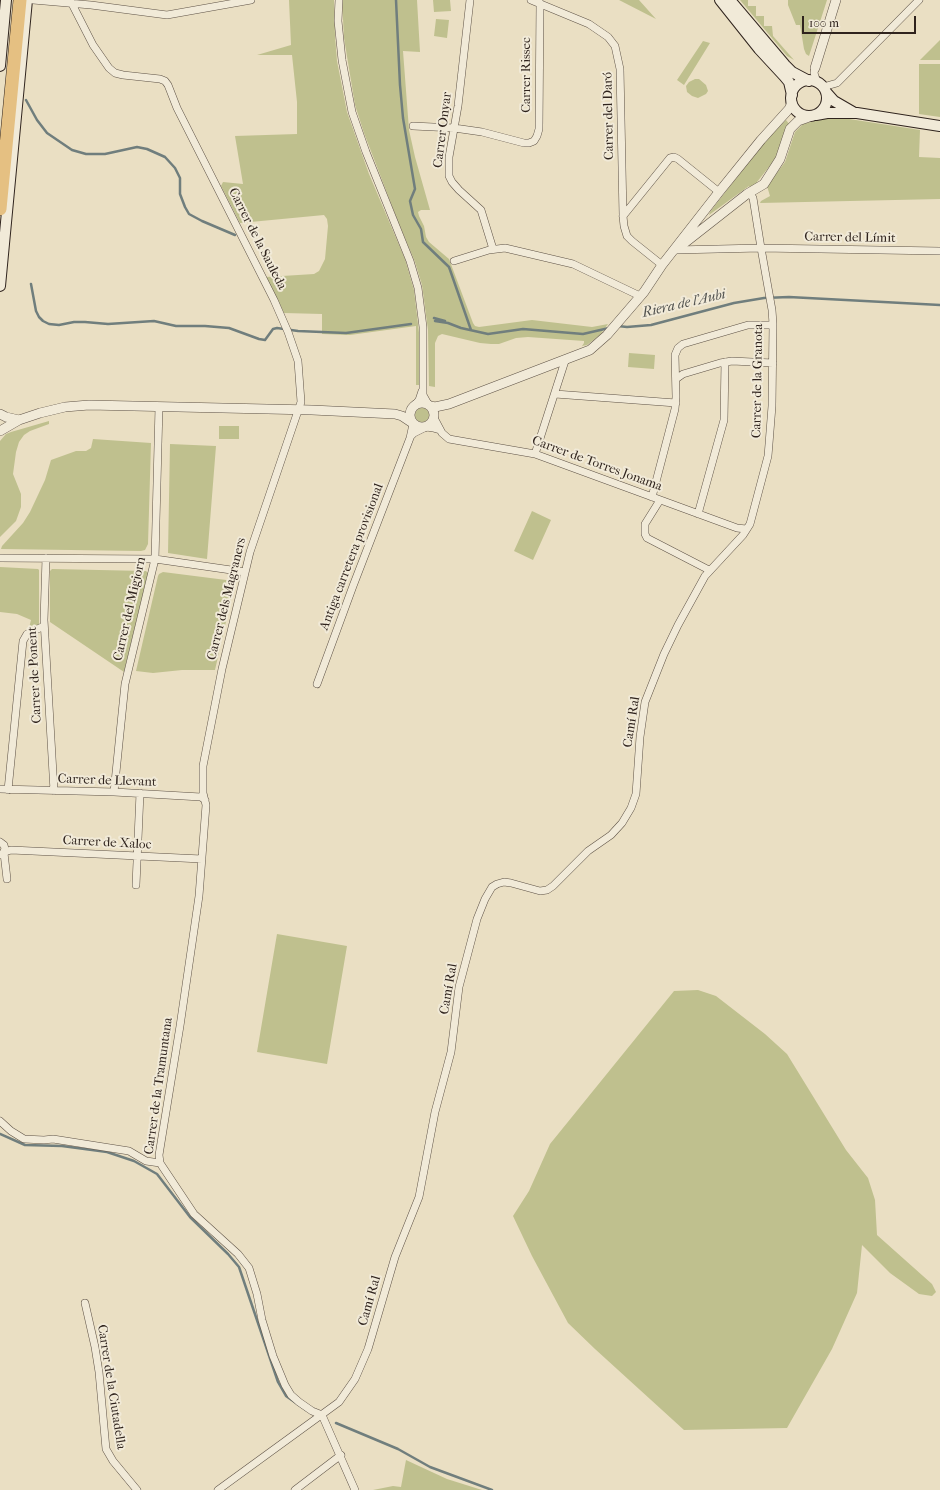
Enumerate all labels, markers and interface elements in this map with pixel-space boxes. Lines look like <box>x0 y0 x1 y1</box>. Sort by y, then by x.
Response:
scale bar <box>804 8 918 34</box>
text: 100 m <box>809 16 839 30</box>
street label: Carrer Rissec <box>519 37 535 113</box>
street label: Carrer del Daró <box>600 72 618 160</box>
street label: Carrer Onyar <box>431 91 455 169</box>
street label: Carrer de la Sauleda <box>225 185 289 293</box>
street label: Carrer del Límit <box>804 229 896 247</box>
water label: Riera de l'Aubi <box>641 286 727 322</box>
street label: Carrer de la Granota <box>749 324 767 438</box>
street label: Carrer de Torres Jonama <box>530 433 664 495</box>
street label: Antiga carretera provisional <box>317 481 387 633</box>
street label: Carrer dels Magraners <box>204 536 250 662</box>
street label: Carrer del Migjorn <box>110 556 150 662</box>
street label: Carrer de Ponent <box>25 626 45 724</box>
street label: Camí Ral <box>620 695 644 749</box>
street label: Carrer de Llevant <box>57 771 157 791</box>
street label: Carrer de Xaloc <box>62 833 152 853</box>
street label: Camí Ral <box>437 962 461 1016</box>
street label: Carrer de la Tramuntana <box>142 1016 176 1156</box>
street label: Camí Ral <box>355 1274 385 1328</box>
street label: Carrer de la Ciutadella <box>93 1323 129 1451</box>

